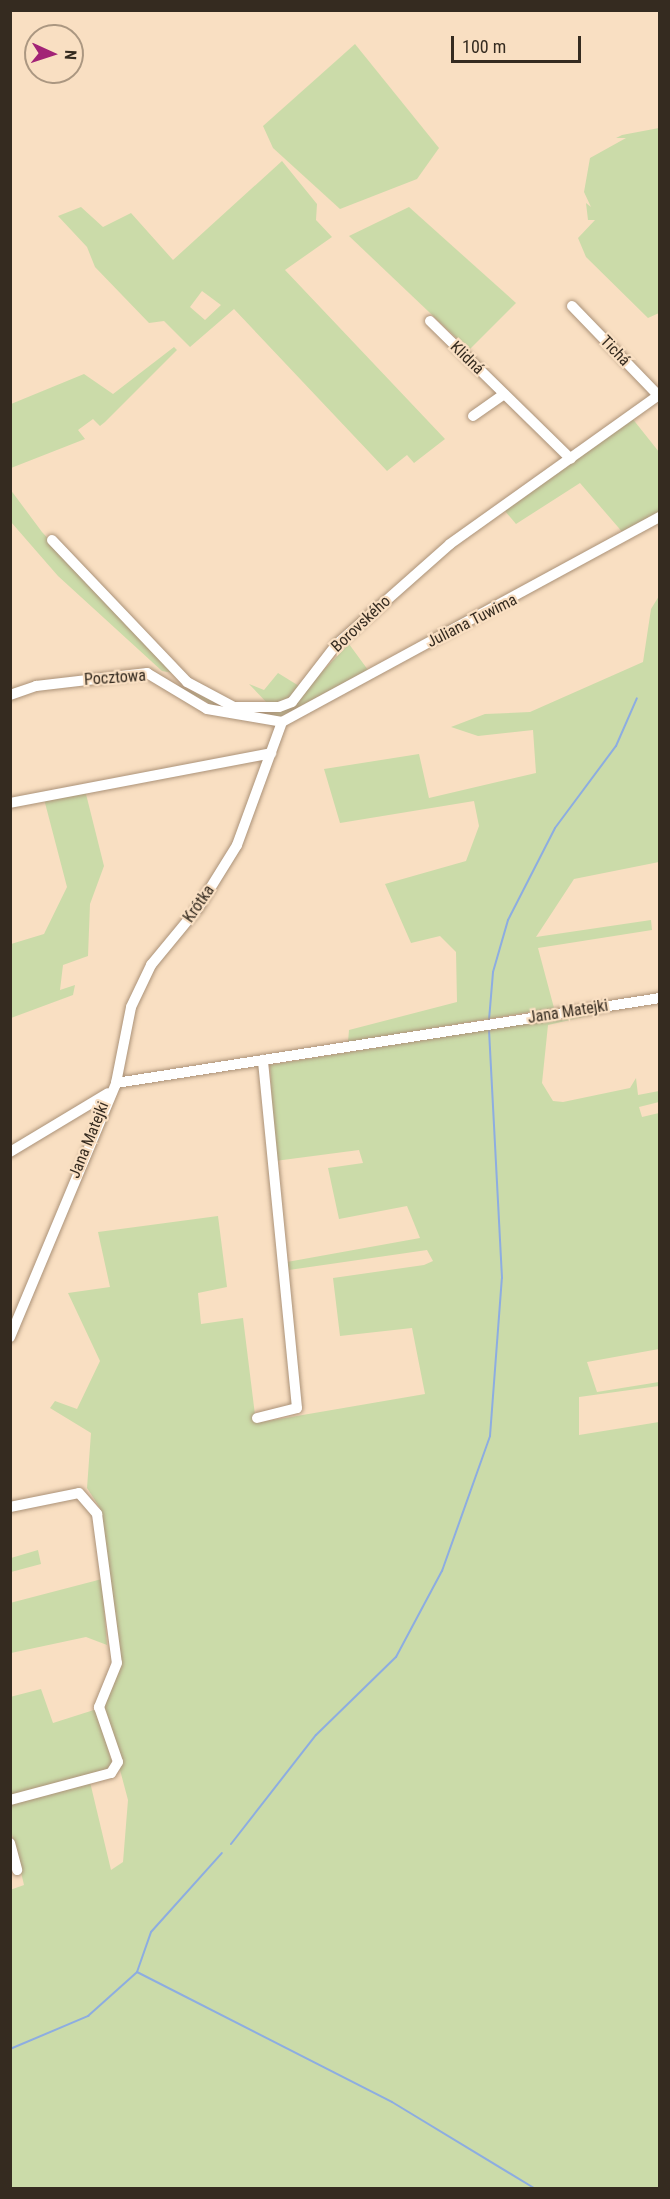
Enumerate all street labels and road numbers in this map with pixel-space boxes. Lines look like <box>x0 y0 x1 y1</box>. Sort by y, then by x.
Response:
street label: Tichá <box>596 332 634 370</box>
street label: Klidná <box>446 337 488 379</box>
street label: Juliana Tuwima <box>424 590 520 652</box>
street label: Borovského <box>327 592 395 656</box>
street label: Pocztowa <box>83 666 147 690</box>
street label: Krótka <box>179 882 219 926</box>
street label: Jana Matejki <box>527 996 609 1028</box>
street label: Jana Matejki <box>65 1099 113 1181</box>

